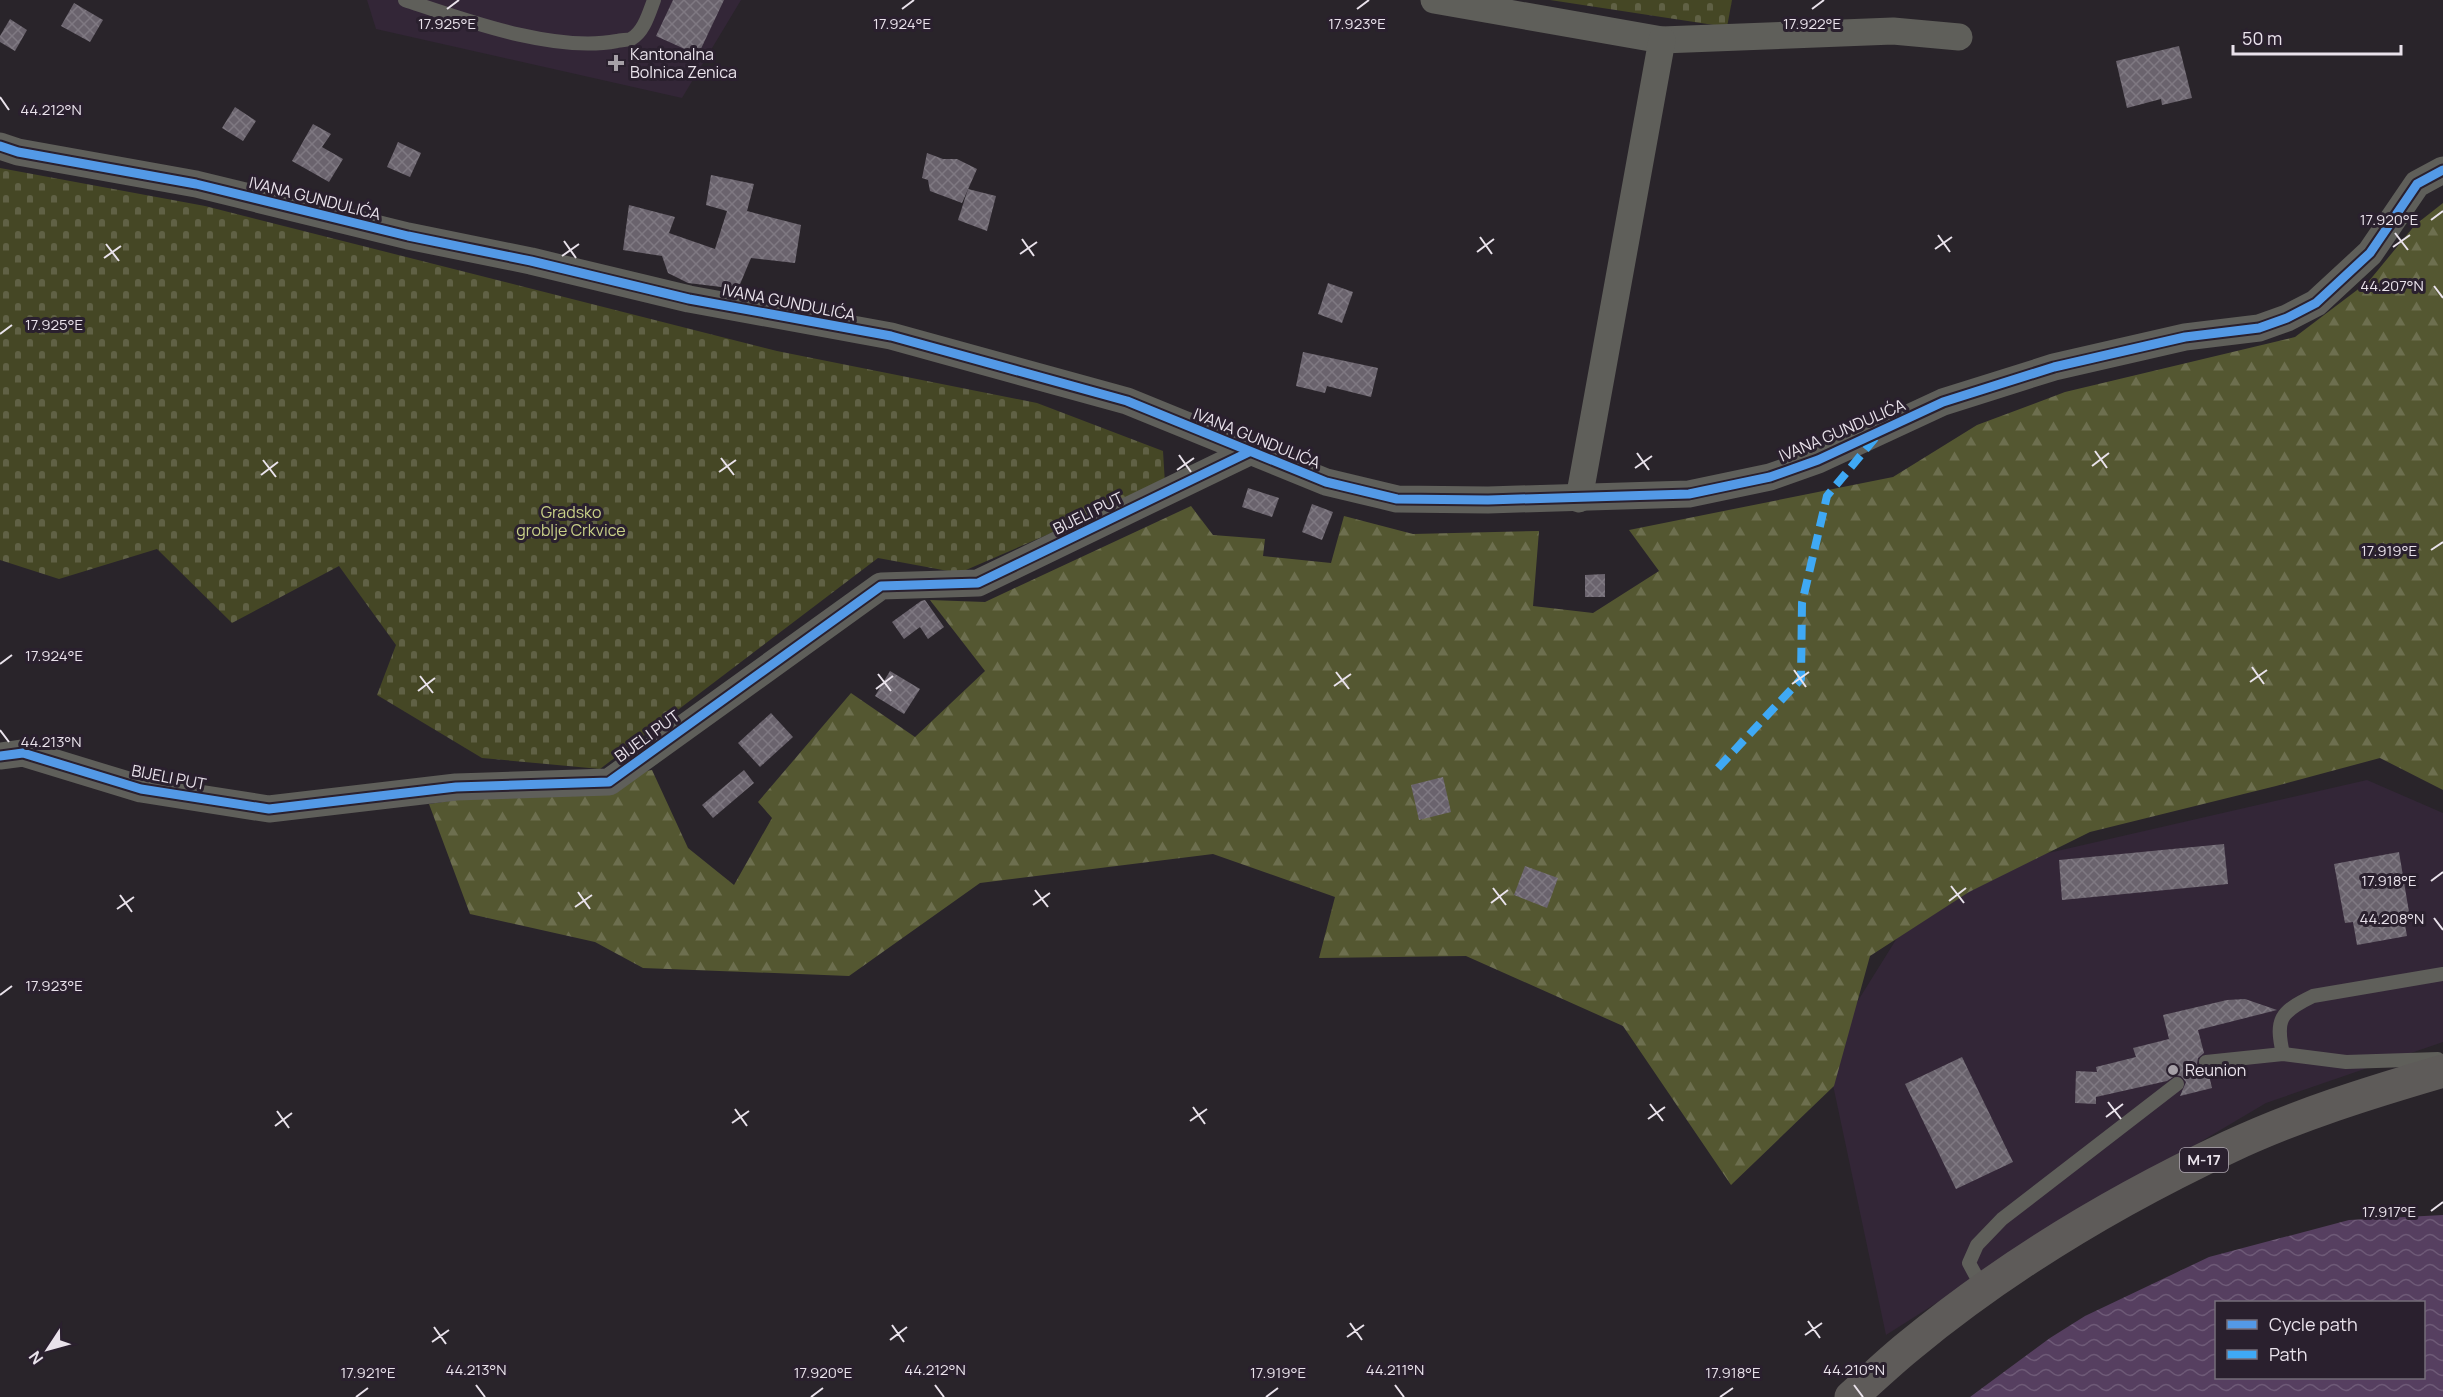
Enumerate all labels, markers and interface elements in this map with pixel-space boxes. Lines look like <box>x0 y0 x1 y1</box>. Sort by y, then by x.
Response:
text: 17.925°E <box>418 13 476 34</box>
text: 17.924°E <box>873 13 931 34</box>
text: 17.923°E <box>1328 13 1386 34</box>
text: 17.922°E <box>1783 13 1841 34</box>
scale bar <box>2233 18 2401 56</box>
text: 50 m <box>2242 26 2282 50</box>
place label: Kantonalna Bolnica Zenica <box>630 43 737 83</box>
marker: Kantonalna Bolnica Zenica <box>607 54 625 72</box>
text: 44.212°N <box>20 99 82 120</box>
street label: IVANA GUNDULIĆA <box>247 171 383 225</box>
text: 17.920°E <box>2360 209 2418 230</box>
text: 44.207°N <box>2360 275 2424 296</box>
street label: IVANA GUNDULIĆA <box>720 278 858 326</box>
text: 17.925°E <box>25 314 83 335</box>
street label: IVANA GUNDULIĆA <box>1775 393 1909 467</box>
street label: IVANA GUNDULIĆA <box>1190 402 1324 474</box>
street label: BIJELI PUT <box>1049 486 1127 539</box>
park label: Gradsko groblje Crkvice <box>516 501 626 541</box>
text: 17.919°E <box>2361 540 2417 561</box>
text: 17.924°E <box>25 645 83 666</box>
street label: BIJELI PUT <box>610 705 684 767</box>
text: 44.213°N <box>20 731 82 752</box>
street label: BIJELI PUT <box>130 759 209 795</box>
text: 17.918°E <box>2361 870 2417 891</box>
text: 44.208°N <box>2360 908 2424 929</box>
text: 17.923°E <box>25 975 83 996</box>
place label: Reunion <box>2185 1059 2246 1081</box>
marker: Reunion <box>2166 1063 2180 1077</box>
road number: M-17 <box>2180 1148 2228 1172</box>
text: 17.917°E <box>2362 1201 2416 1222</box>
legend <box>2215 1301 2425 1379</box>
text: Cycle path <box>2269 1312 2358 1336</box>
north arrow <box>18 1319 78 1379</box>
text: Path <box>2269 1342 2307 1366</box>
text: N <box>24 1347 48 1369</box>
text: 44.213°N <box>445 1359 507 1380</box>
text: 44.212°N <box>904 1359 966 1380</box>
text: 44.211°N <box>1366 1359 1424 1380</box>
text: 44.210°N <box>1823 1359 1885 1380</box>
text: 17.921°E <box>340 1362 396 1383</box>
text: 17.920°E <box>794 1362 852 1383</box>
text: 17.919°E <box>1250 1362 1306 1383</box>
text: 17.918°E <box>1705 1362 1761 1383</box>

